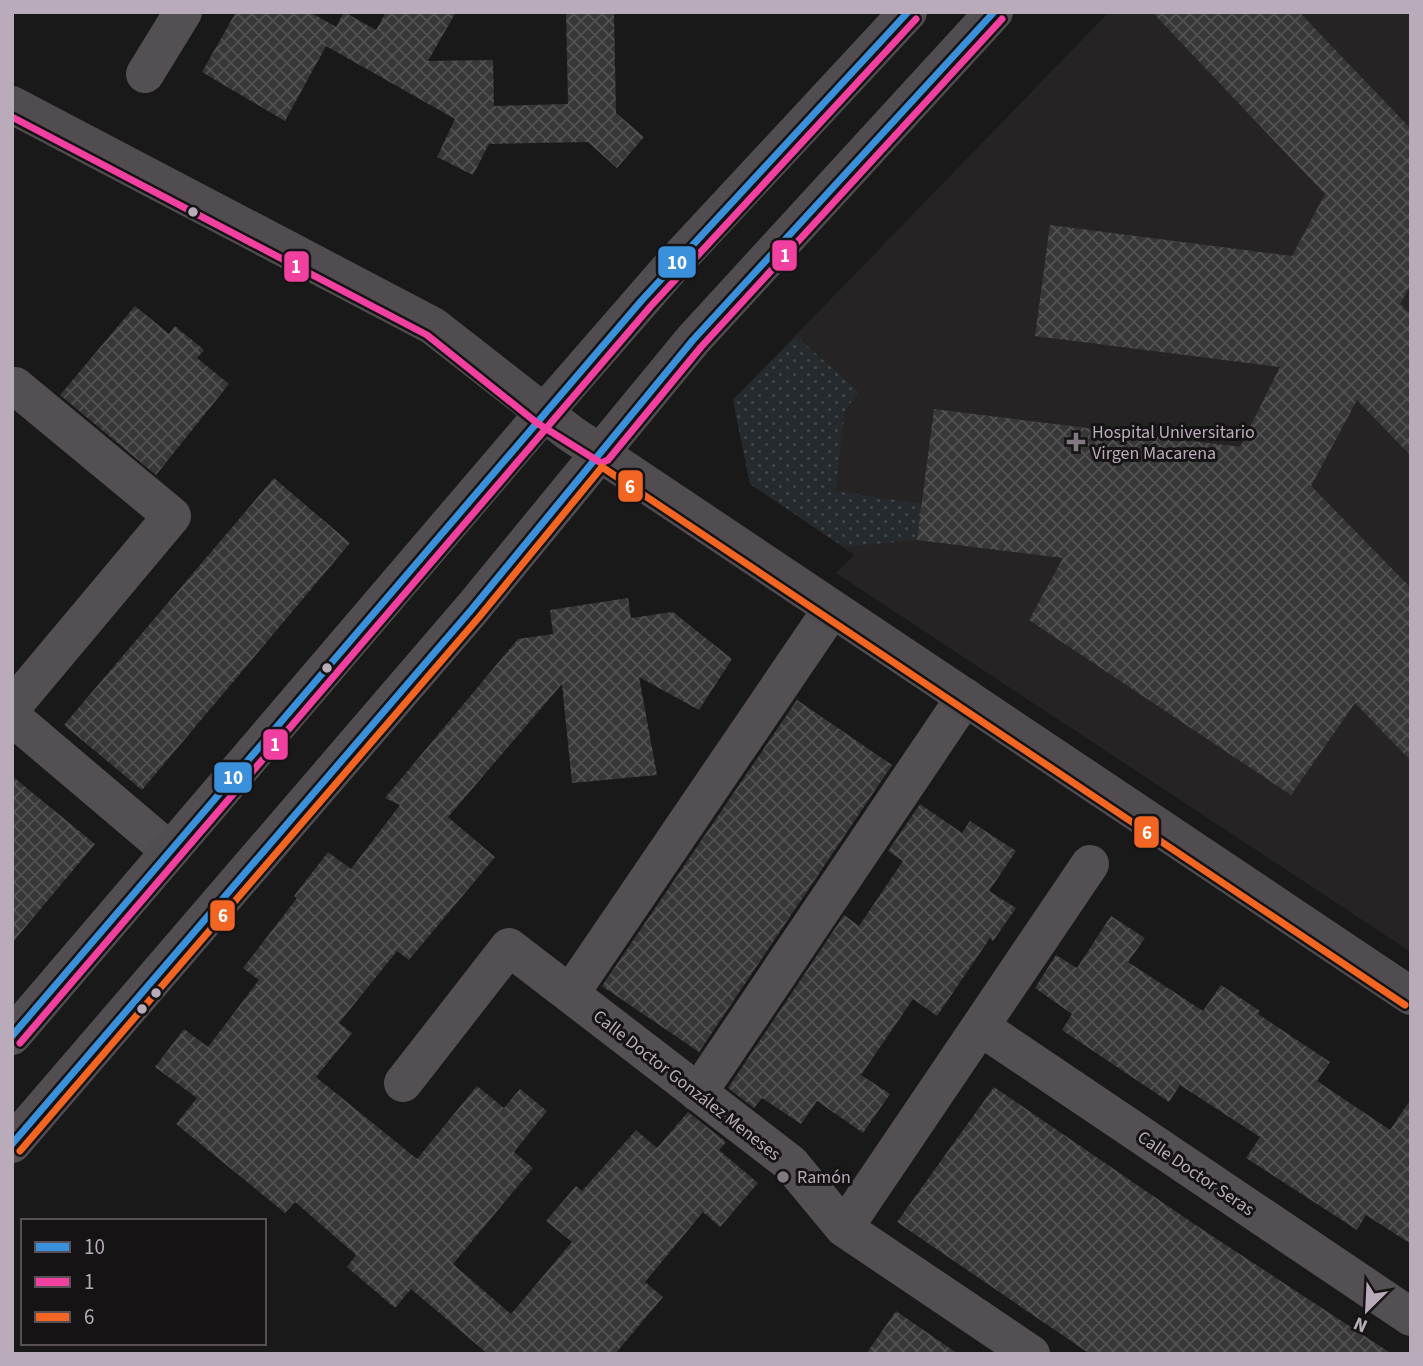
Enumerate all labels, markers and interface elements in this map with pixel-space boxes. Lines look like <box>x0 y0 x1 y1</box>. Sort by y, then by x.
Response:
unlabelled marker <box>186 205 200 219</box>
line badge: 1 <box>771 239 798 272</box>
text: 1 <box>780 243 790 270</box>
line badge: 10 <box>657 245 697 279</box>
line badge: 1 <box>283 250 310 283</box>
text: 10 <box>667 250 687 277</box>
text: 1 <box>291 254 301 281</box>
place label: Hospital Universitario Virgen Macarena <box>1092 420 1255 466</box>
marker: Hospital Universitario Virgen Macarena <box>1066 432 1086 452</box>
line badge: 6 <box>617 469 644 503</box>
text: 6 <box>625 474 635 501</box>
unlabelled marker <box>320 661 334 675</box>
line badge: 1 <box>262 728 289 761</box>
text: 1 <box>270 732 280 759</box>
line badge: 10 <box>213 761 253 794</box>
text: 10 <box>223 765 243 792</box>
line badge: 6 <box>1133 815 1160 849</box>
text: 6 <box>1142 820 1152 847</box>
line badge: 6 <box>209 899 236 932</box>
text: 6 <box>218 903 228 930</box>
unlabelled marker <box>149 986 163 1000</box>
unlabelled marker <box>135 1002 149 1016</box>
street label: Calle Doctor González Meneses <box>588 1004 786 1167</box>
street label: Calle Doctor Seras <box>1132 1125 1259 1222</box>
place label: Ramón <box>797 1165 851 1190</box>
marker: Ramón <box>775 1169 791 1185</box>
legend <box>21 1219 266 1345</box>
text: 10 <box>84 1232 105 1262</box>
text: 1 <box>84 1267 94 1297</box>
north arrow <box>1332 1275 1402 1345</box>
text: 6 <box>84 1302 94 1332</box>
text: N <box>1349 1309 1372 1339</box>

